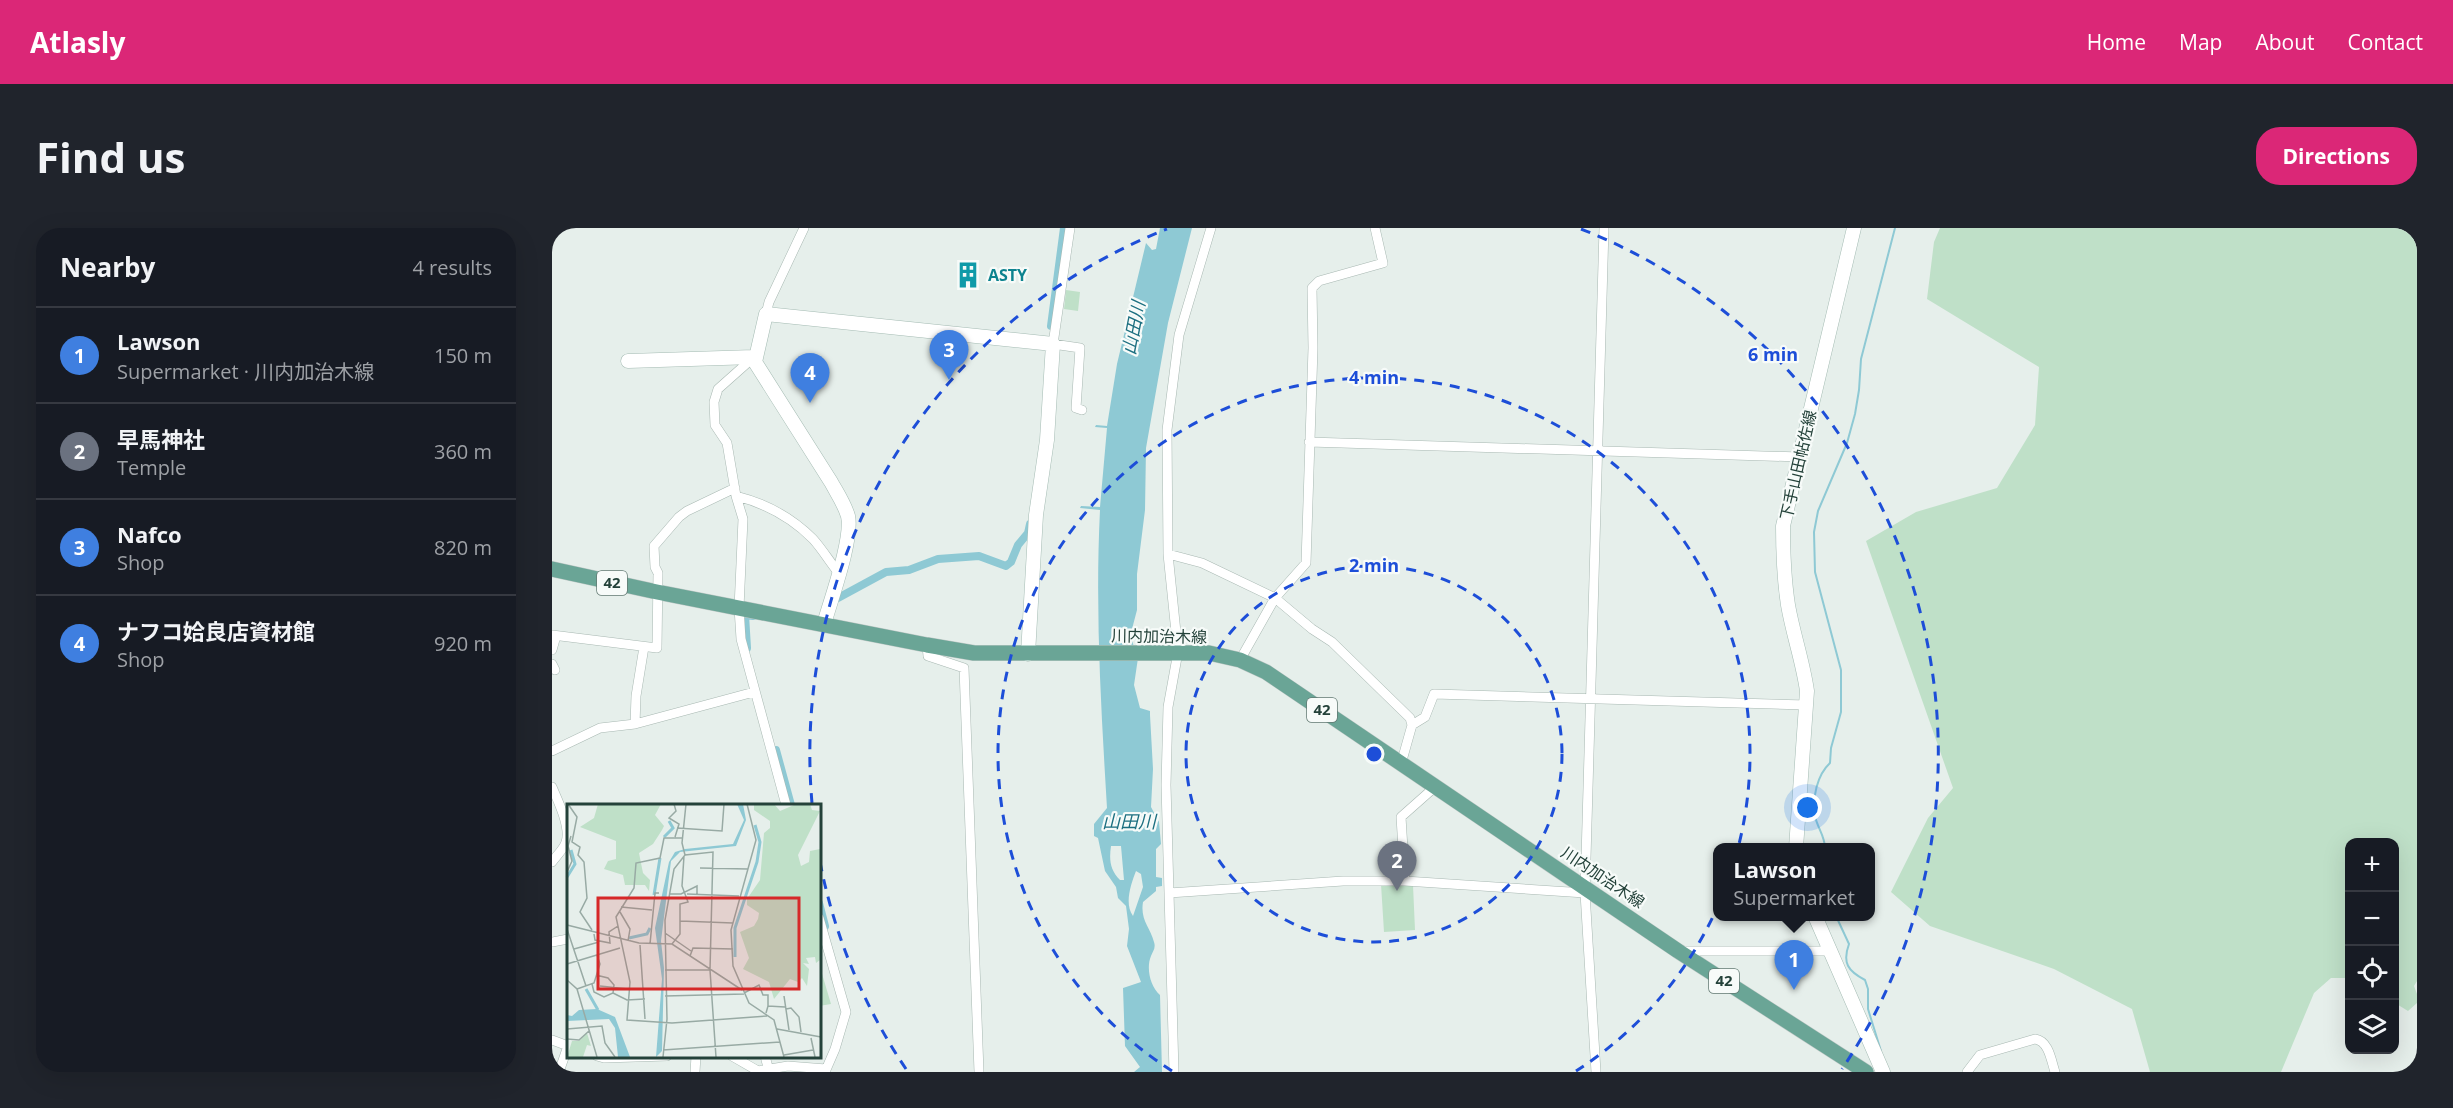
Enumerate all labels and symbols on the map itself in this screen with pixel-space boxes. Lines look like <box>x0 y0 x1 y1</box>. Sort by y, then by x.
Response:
building icon: ASTY <box>953 260 983 290</box>
place label: ASTY <box>988 264 1027 286</box>
water label: 山田川 <box>1116 297 1150 357</box>
pin: 3 <box>930 330 968 380</box>
text: 6 min <box>1748 342 1798 366</box>
pin: 4 <box>790 354 830 403</box>
text: 4 min <box>1349 365 1399 389</box>
street label: 下手山田帖佐線 <box>1775 408 1821 522</box>
text: 2 min <box>1349 553 1399 577</box>
road number: 42 <box>597 571 627 595</box>
street label: 川内加治木線 <box>1111 624 1207 648</box>
road number: 42 <box>1307 698 1337 722</box>
centre of rings <box>1364 744 1384 764</box>
your location <box>1793 793 1822 822</box>
inset map <box>567 804 820 1057</box>
water label: 山田川 <box>1102 809 1158 833</box>
street label: 川内加治木線 <box>1557 841 1649 913</box>
pin: 2 <box>1378 842 1416 891</box>
pin: 1 <box>1774 940 1814 990</box>
road number: 42 <box>1709 969 1739 993</box>

